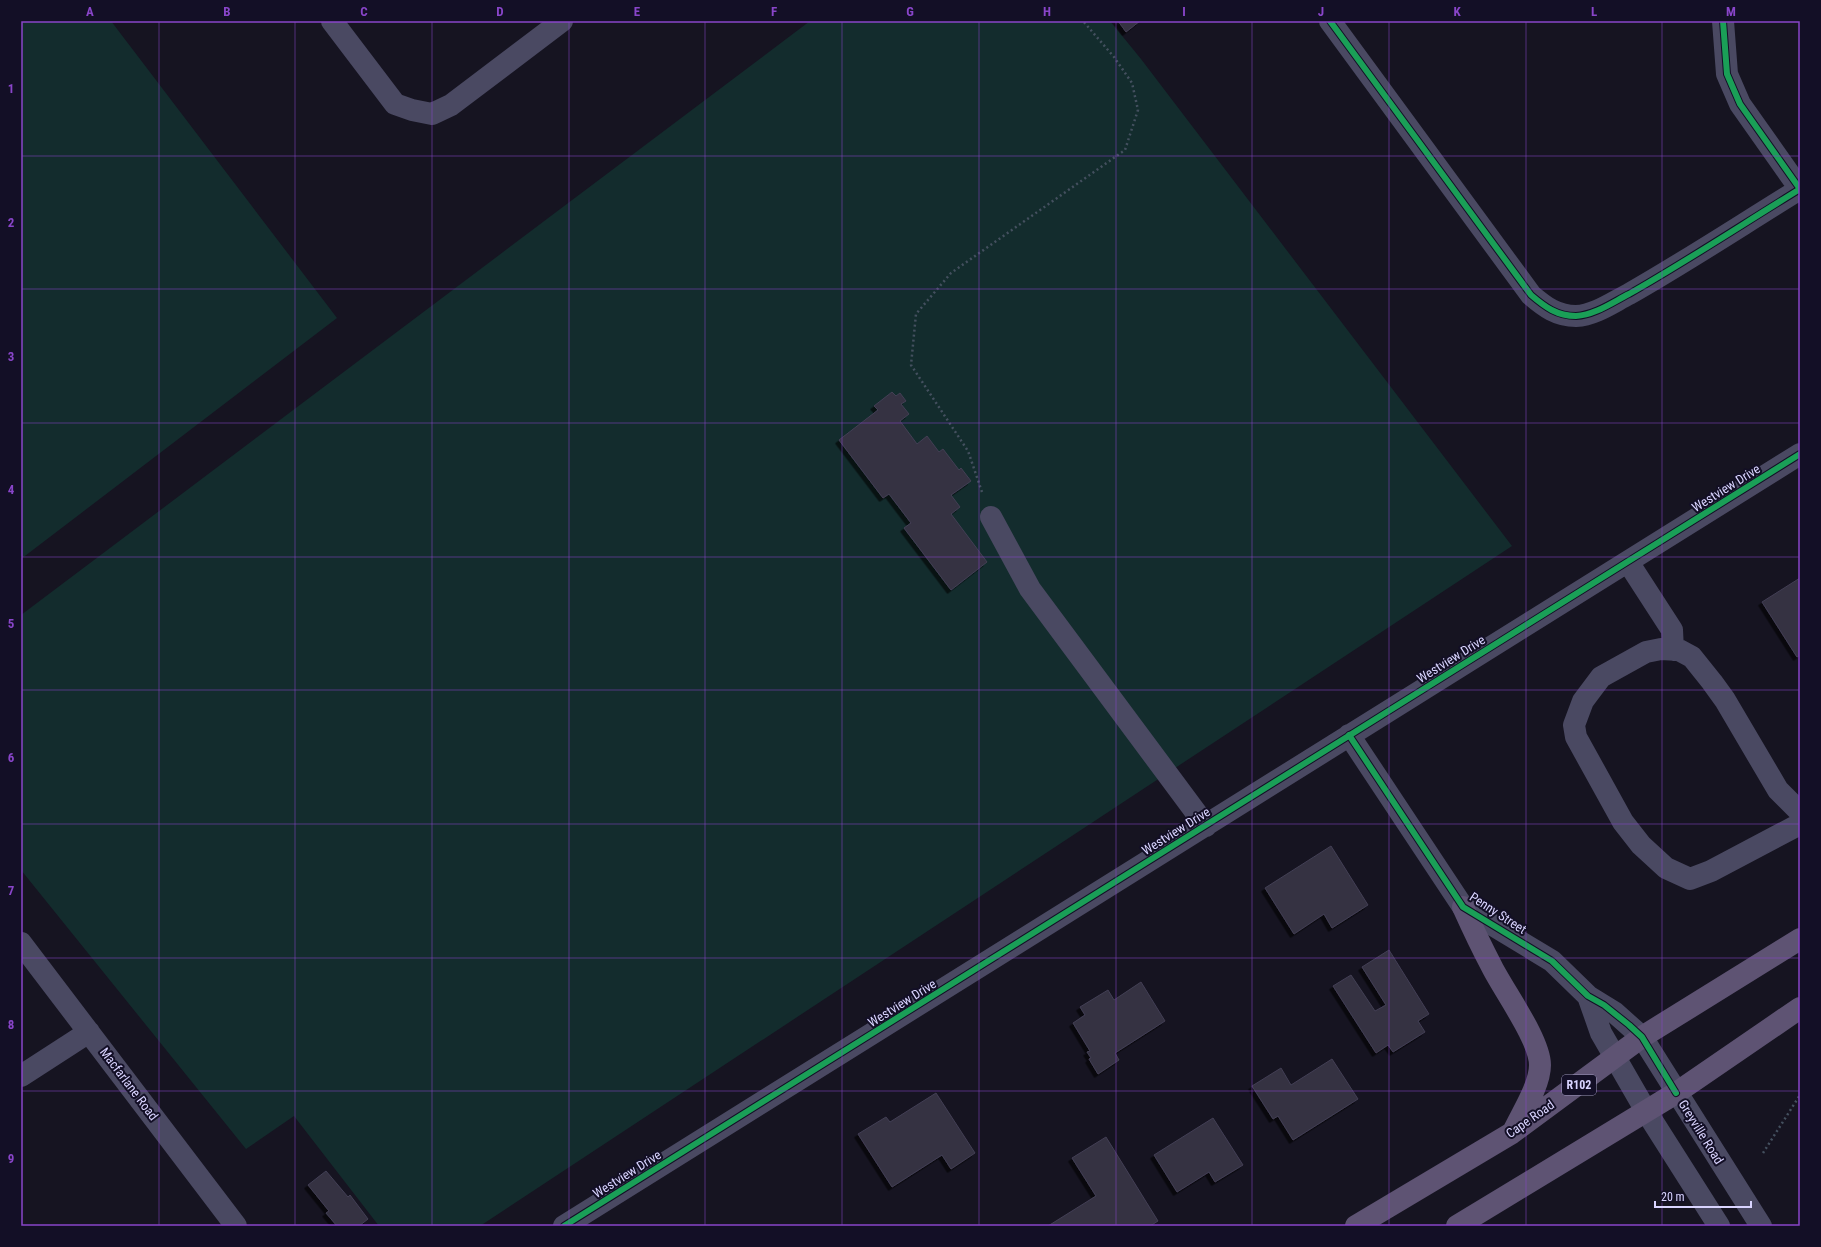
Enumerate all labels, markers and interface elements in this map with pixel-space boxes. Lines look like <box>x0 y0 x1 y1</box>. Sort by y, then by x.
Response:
text: A <box>86 4 94 19</box>
text: B <box>223 4 231 19</box>
text: C <box>360 4 368 19</box>
text: D <box>496 4 504 19</box>
text: E <box>634 4 641 19</box>
text: F <box>771 4 777 19</box>
text: G <box>906 4 914 19</box>
text: H <box>1043 4 1051 19</box>
text: I <box>1182 4 1186 19</box>
text: J <box>1318 4 1324 19</box>
text: K <box>1453 4 1461 19</box>
text: L <box>1591 4 1597 19</box>
text: M <box>1726 4 1736 19</box>
text: 1 <box>8 81 14 96</box>
text: 2 <box>8 215 15 230</box>
text: 3 <box>8 349 14 364</box>
street label: Westview Drive <box>1689 461 1763 515</box>
text: 4 <box>8 482 15 497</box>
text: 5 <box>8 616 15 631</box>
street label: Westview Drive <box>1414 632 1488 686</box>
text: 6 <box>8 750 15 765</box>
street label: Westview Drive <box>1139 804 1213 858</box>
text: 7 <box>8 883 15 898</box>
street label: Penny Street <box>1467 889 1529 937</box>
street label: Westview Drive <box>865 976 939 1030</box>
text: 8 <box>8 1017 14 1032</box>
street label: Macfarlane Road <box>97 1045 161 1123</box>
road number: R102 <box>1562 1075 1596 1095</box>
street label: Cape Road <box>1503 1097 1557 1141</box>
street label: Greyville Road <box>1675 1097 1727 1167</box>
street label: Westview Drive <box>590 1147 664 1201</box>
text: 9 <box>8 1151 14 1166</box>
scale bar <box>1655 1183 1751 1209</box>
text: 20 m <box>1661 1190 1685 1204</box>

